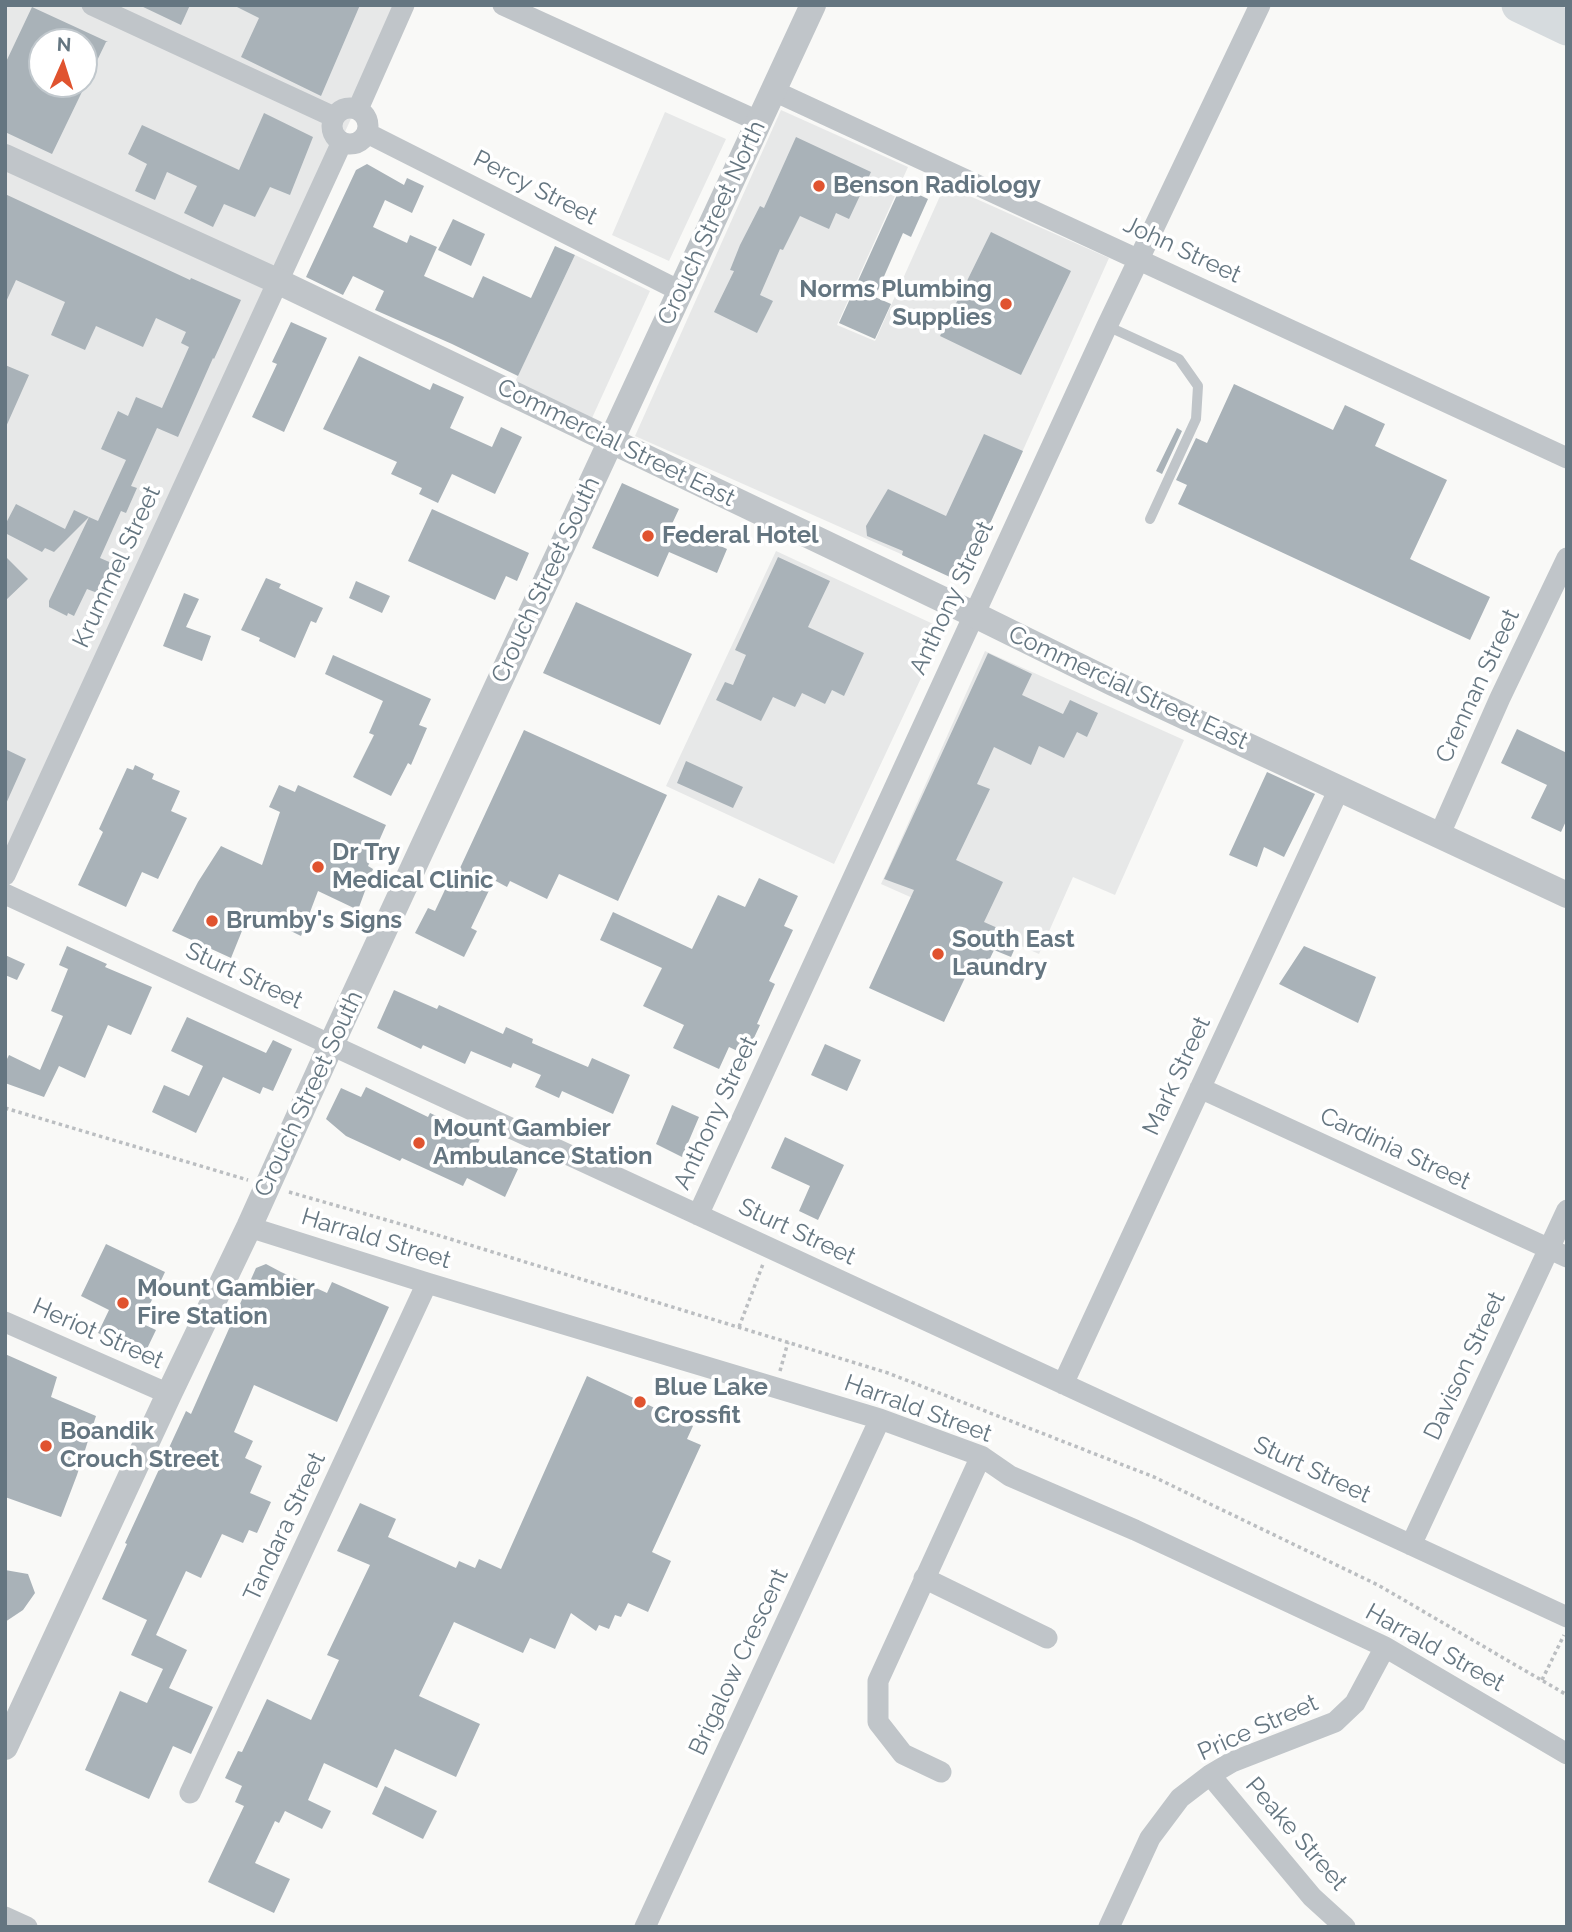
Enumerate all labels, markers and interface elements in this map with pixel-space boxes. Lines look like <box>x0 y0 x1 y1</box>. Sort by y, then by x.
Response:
north arrow <box>28 28 98 98</box>
text: N <box>56 33 72 55</box>
street label: Crouch Street North <box>652 116 772 330</box>
street label: Percy Street <box>468 144 602 232</box>
place label: Benson Radiology <box>833 172 1041 200</box>
marker: Benson Radiology <box>811 178 827 194</box>
street label: John Street <box>1119 210 1245 290</box>
place label: Norms Plumbing Supplies <box>799 276 992 332</box>
marker: Norms Plumbing Supplies <box>998 296 1014 312</box>
street label: Commercial Street East <box>492 373 740 513</box>
street label: Crouch Street South <box>486 472 606 688</box>
street label: Krummel Street <box>67 481 167 653</box>
street label: Anthony Street <box>904 517 1000 679</box>
place label: Federal Hotel <box>662 522 819 550</box>
marker: Federal Hotel <box>640 528 656 544</box>
street label: Crennan Street <box>1430 605 1526 767</box>
street label: Commercial Street East <box>1004 620 1252 756</box>
place label: Dr Try Medical Clinic <box>332 839 494 895</box>
marker: Dr Try Medical Clinic <box>310 859 326 875</box>
place label: Brumby's Signs <box>226 907 402 935</box>
marker: Brumby's Signs <box>204 913 220 929</box>
place label: South East Laundry <box>952 926 1075 982</box>
street label: Sturt Street <box>181 936 307 1016</box>
marker: South East Laundry <box>930 946 946 962</box>
street label: Crouch Street South <box>249 986 369 1202</box>
street label: Mark Street <box>1137 1012 1217 1140</box>
street label: Anthony Street <box>668 1032 764 1194</box>
street label: Cardinia Street <box>1315 1102 1475 1196</box>
place label: Mount Gambier Ambulance Station <box>433 1115 653 1171</box>
marker: Mount Gambier Ambulance Station <box>411 1135 427 1151</box>
street label: Sturt Street <box>734 1192 860 1272</box>
street label: Harrald Street <box>298 1203 454 1275</box>
place label: Mount Gambier Fire Station <box>137 1275 315 1331</box>
street label: Davison Street <box>1418 1287 1512 1445</box>
street label: Heriot Street <box>28 1292 168 1376</box>
marker: Mount Gambier Fire Station <box>115 1295 131 1311</box>
street label: Harrald Street <box>840 1369 996 1449</box>
place label: Blue Lake Crossfit <box>654 1374 768 1430</box>
marker: Blue Lake Crossfit <box>632 1394 648 1410</box>
place label: Boandik Crouch Street <box>60 1418 219 1474</box>
street label: Sturt Street <box>1249 1430 1375 1510</box>
marker: Boandik Crouch Street <box>38 1438 54 1454</box>
street label: Tandara Street <box>238 1448 332 1606</box>
street label: Brigalow Crescent <box>683 1564 795 1760</box>
street label: Harrald Street <box>1360 1598 1510 1698</box>
street label: Price Street <box>1194 1689 1322 1767</box>
street label: Peake Street <box>1239 1771 1353 1897</box>

